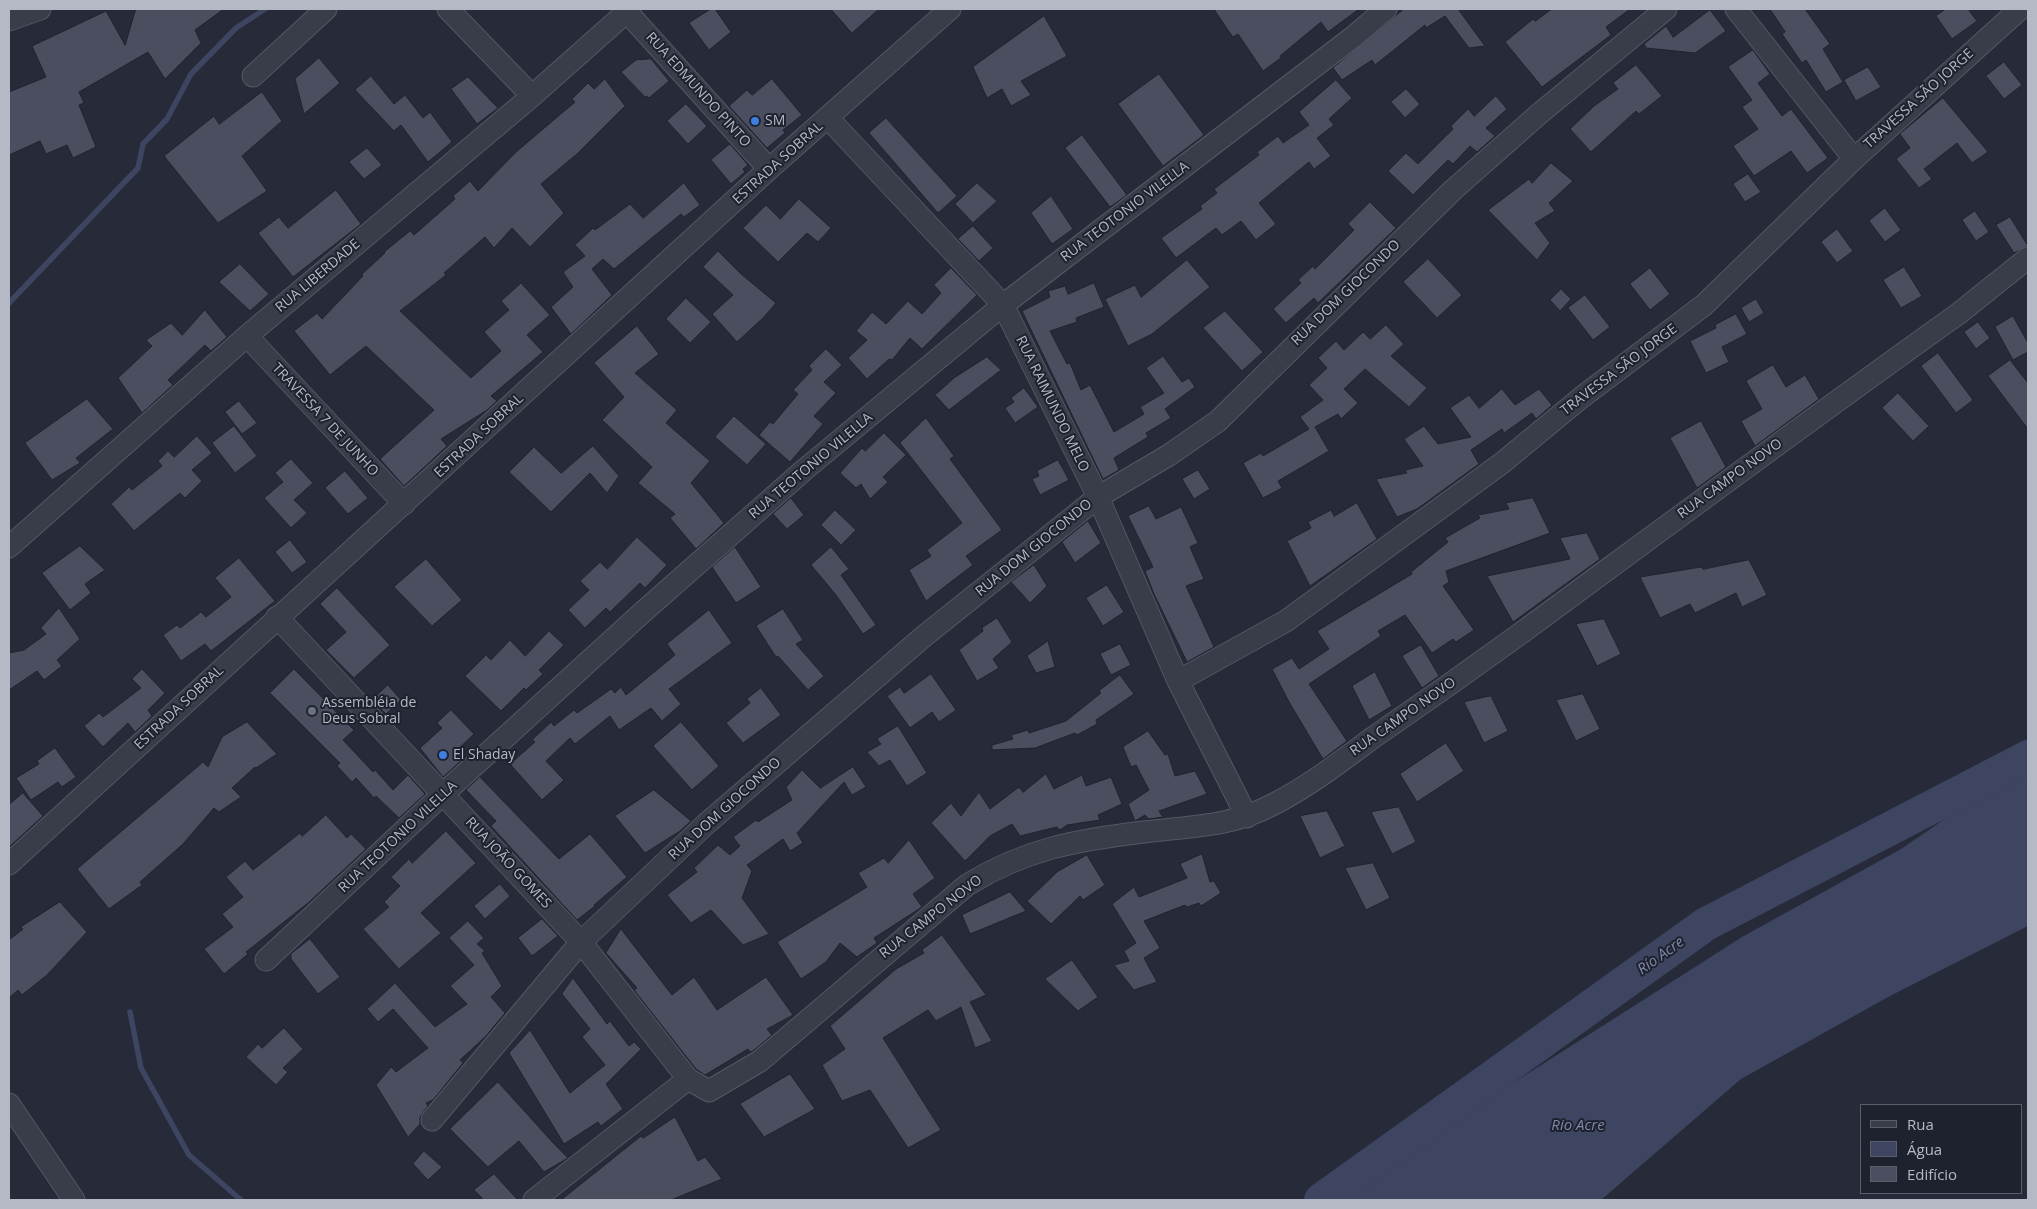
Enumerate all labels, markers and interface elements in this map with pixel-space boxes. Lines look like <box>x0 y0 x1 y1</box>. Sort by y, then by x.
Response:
street label: RUA EDMUNDO PINTO <box>642 29 754 151</box>
street label: TRAVESSA SÃO JORGE <box>1861 45 1977 153</box>
place label: SM <box>765 113 785 129</box>
marker: SM <box>749 115 761 127</box>
street label: ESTRADA SOBRAL <box>729 118 827 208</box>
street label: RUA TEOTONIO VILELLA <box>1058 158 1192 266</box>
street label: RUA LIBERDADE <box>272 236 364 316</box>
street label: RUA DOM GIOCONDO <box>1288 237 1404 349</box>
street label: TRAVESSA SÃO JORGE <box>1557 321 1681 419</box>
street label: RUA RAIMUNDO MELO <box>1012 333 1092 475</box>
street label: TRAVESSA 7 DE JUNHO <box>268 360 382 480</box>
street label: ESTRADA SOBRAL <box>431 390 527 482</box>
street label: RUA TEOTONIO VILELLA <box>746 409 876 523</box>
street label: RUA CAMPO NOVO <box>1674 435 1786 523</box>
street label: RUA DOM GIOCONDO <box>972 496 1096 600</box>
street label: ESTRADA SOBRAL <box>131 662 227 754</box>
street label: RUA CAMPO NOVO <box>1347 674 1459 760</box>
place label: Assembléia de Deus Sobral <box>322 695 416 728</box>
marker: Assembléia de Deus Sobral <box>306 705 318 717</box>
place label: El Shaday <box>453 747 515 763</box>
marker: El Shaday <box>437 749 449 761</box>
street label: RUA DOM GIOCONDO <box>666 754 784 864</box>
street label: RUA TEOTONIO VILELLA <box>335 778 461 896</box>
street label: RUA JOÃO GOMES <box>461 814 555 912</box>
street label: RUA CAMPO NOVO <box>876 872 986 962</box>
water label: Río Acre <box>1634 933 1688 979</box>
legend <box>1860 1104 2022 1194</box>
text: Rua <box>1907 1114 1934 1134</box>
water label: Rio Acre <box>1551 1117 1605 1135</box>
text: Água <box>1907 1139 1942 1159</box>
text: Edifício <box>1907 1164 1957 1184</box>

